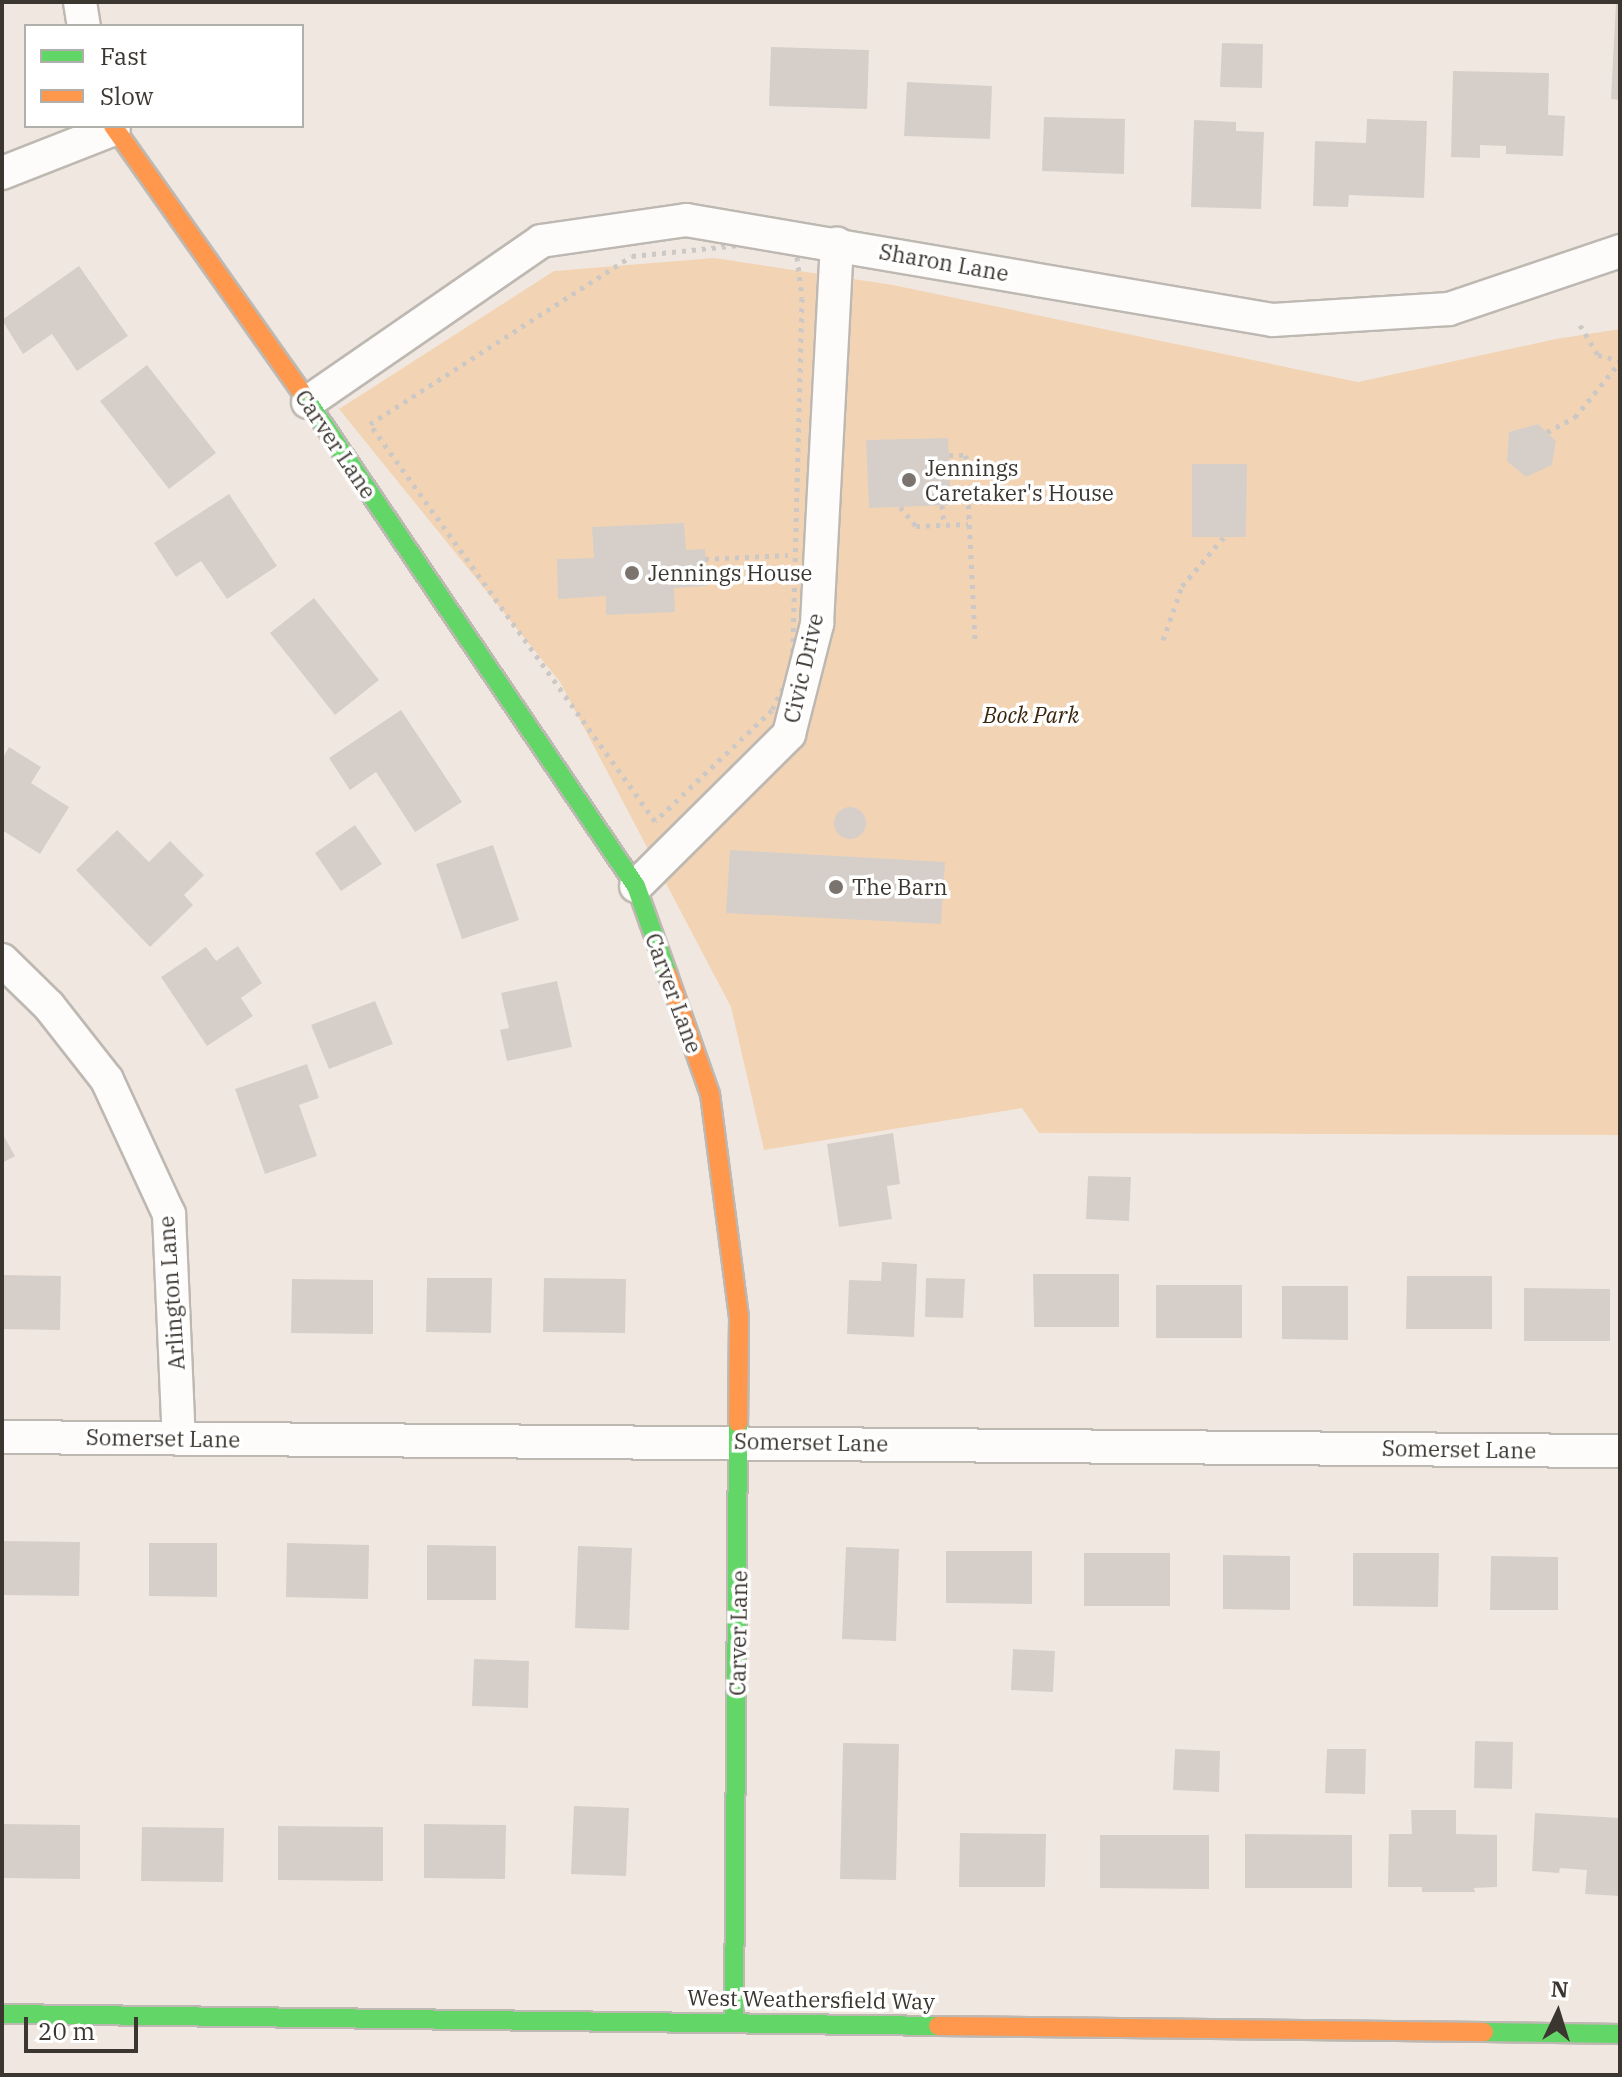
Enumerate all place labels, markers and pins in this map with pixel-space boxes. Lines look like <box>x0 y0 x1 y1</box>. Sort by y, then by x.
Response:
place label: Jennings Caretaker's House <box>925 454 1114 506</box>
marker: Jennings Caretaker's House <box>900 471 918 489</box>
place label: Jennings House <box>648 560 812 586</box>
marker: Jennings House <box>623 564 641 582</box>
place label: The Barn <box>852 874 948 900</box>
marker: The Barn <box>827 878 845 896</box>

